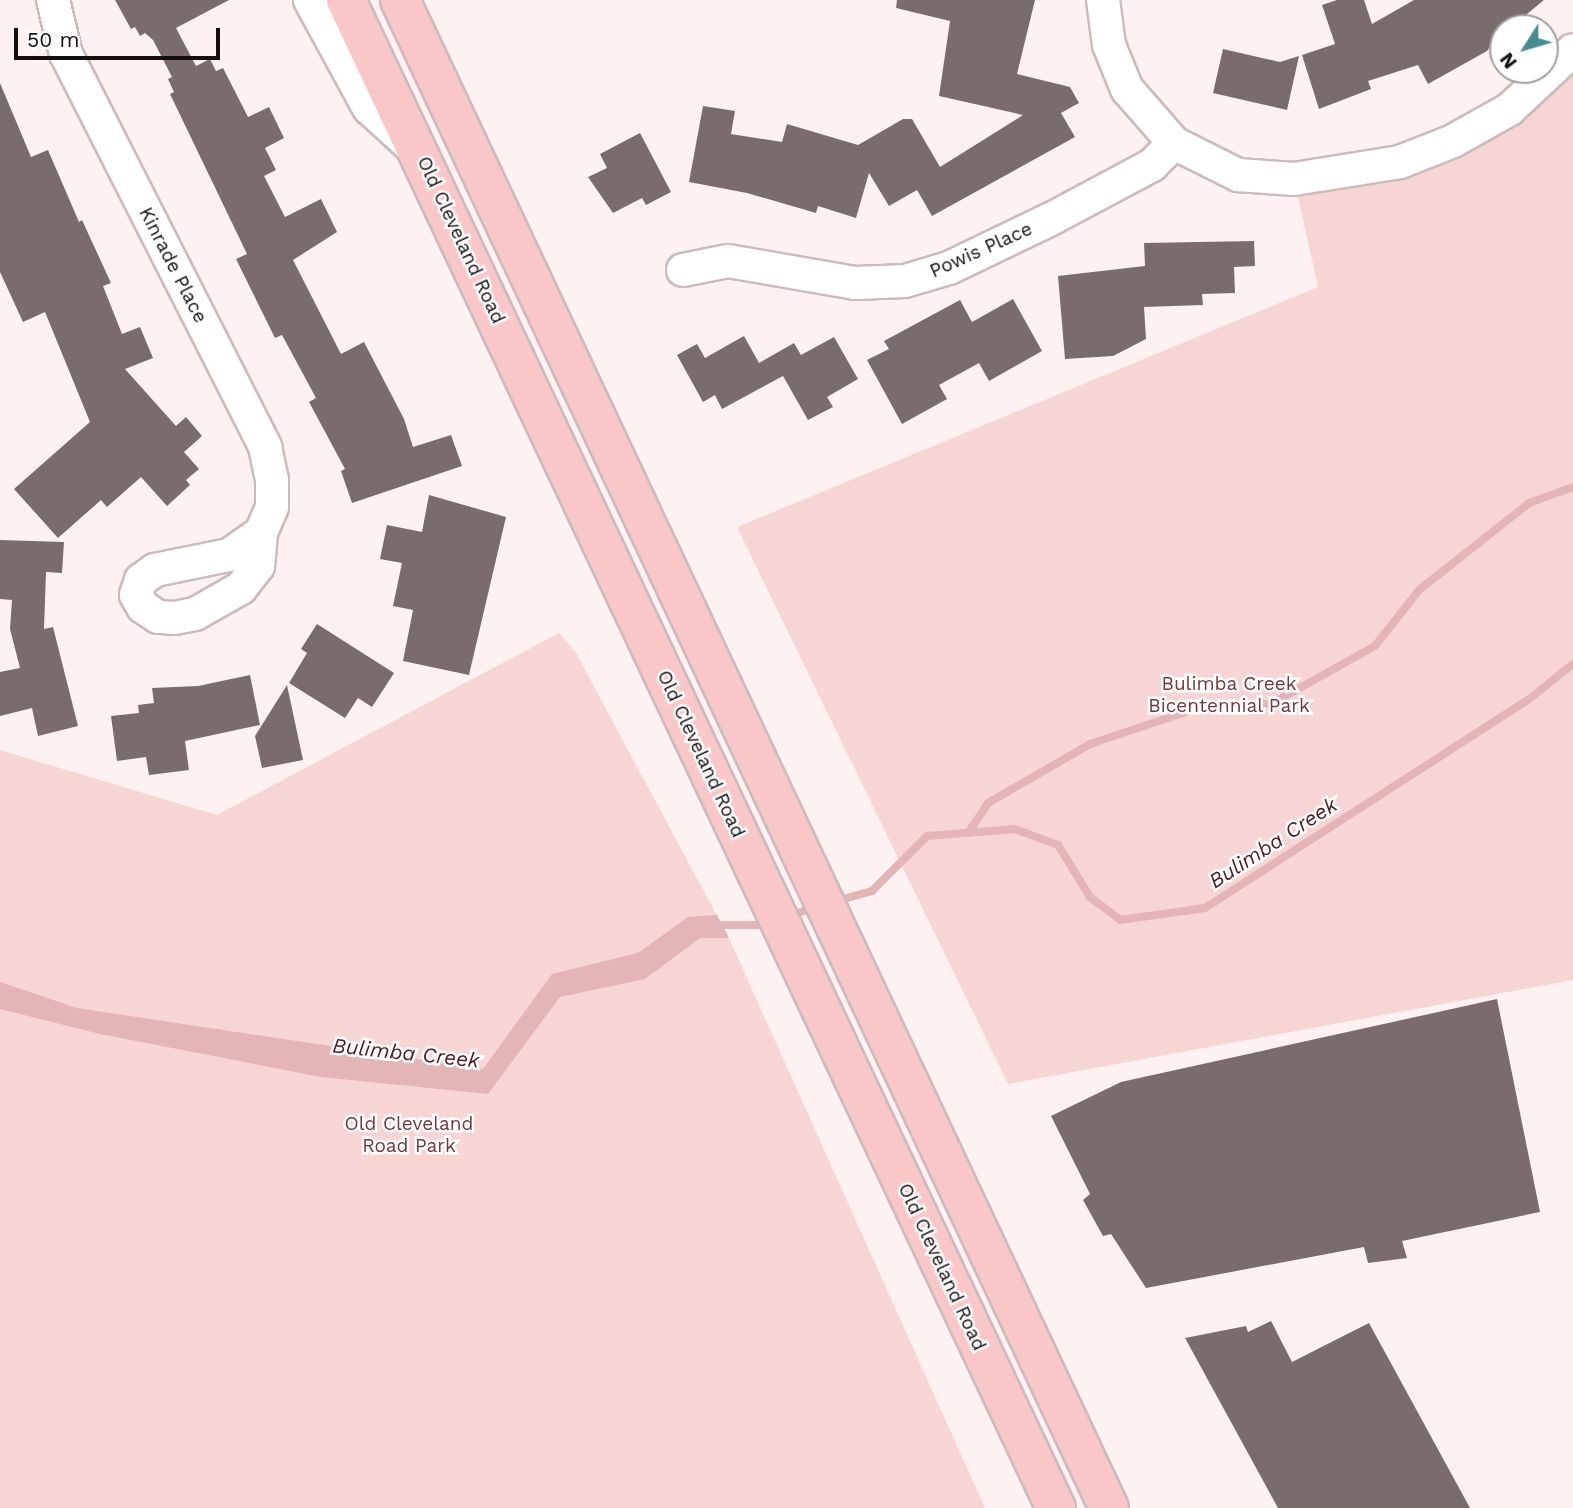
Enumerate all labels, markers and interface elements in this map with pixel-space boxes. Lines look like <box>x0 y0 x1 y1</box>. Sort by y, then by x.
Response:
scale bar <box>18 14 224 58</box>
north arrow <box>1489 14 1559 84</box>
text: 50 m <box>27 27 79 52</box>
text: N <box>1495 48 1522 73</box>
street label: Old Cleveland Road <box>412 153 510 327</box>
street label: Kinrade Place <box>134 203 212 327</box>
street label: Powis Place <box>926 217 1036 283</box>
street label: Old Cleveland Road <box>652 667 750 841</box>
park label: Bulimba Creek Bicentennial Park <box>1148 673 1310 717</box>
water label: Bulimba Creek <box>1204 792 1342 894</box>
water label: Bulimba Creek <box>331 1033 481 1073</box>
park label: Old Cleveland Road Park <box>344 1113 474 1157</box>
street label: Old Cleveland Road <box>893 1180 991 1354</box>

